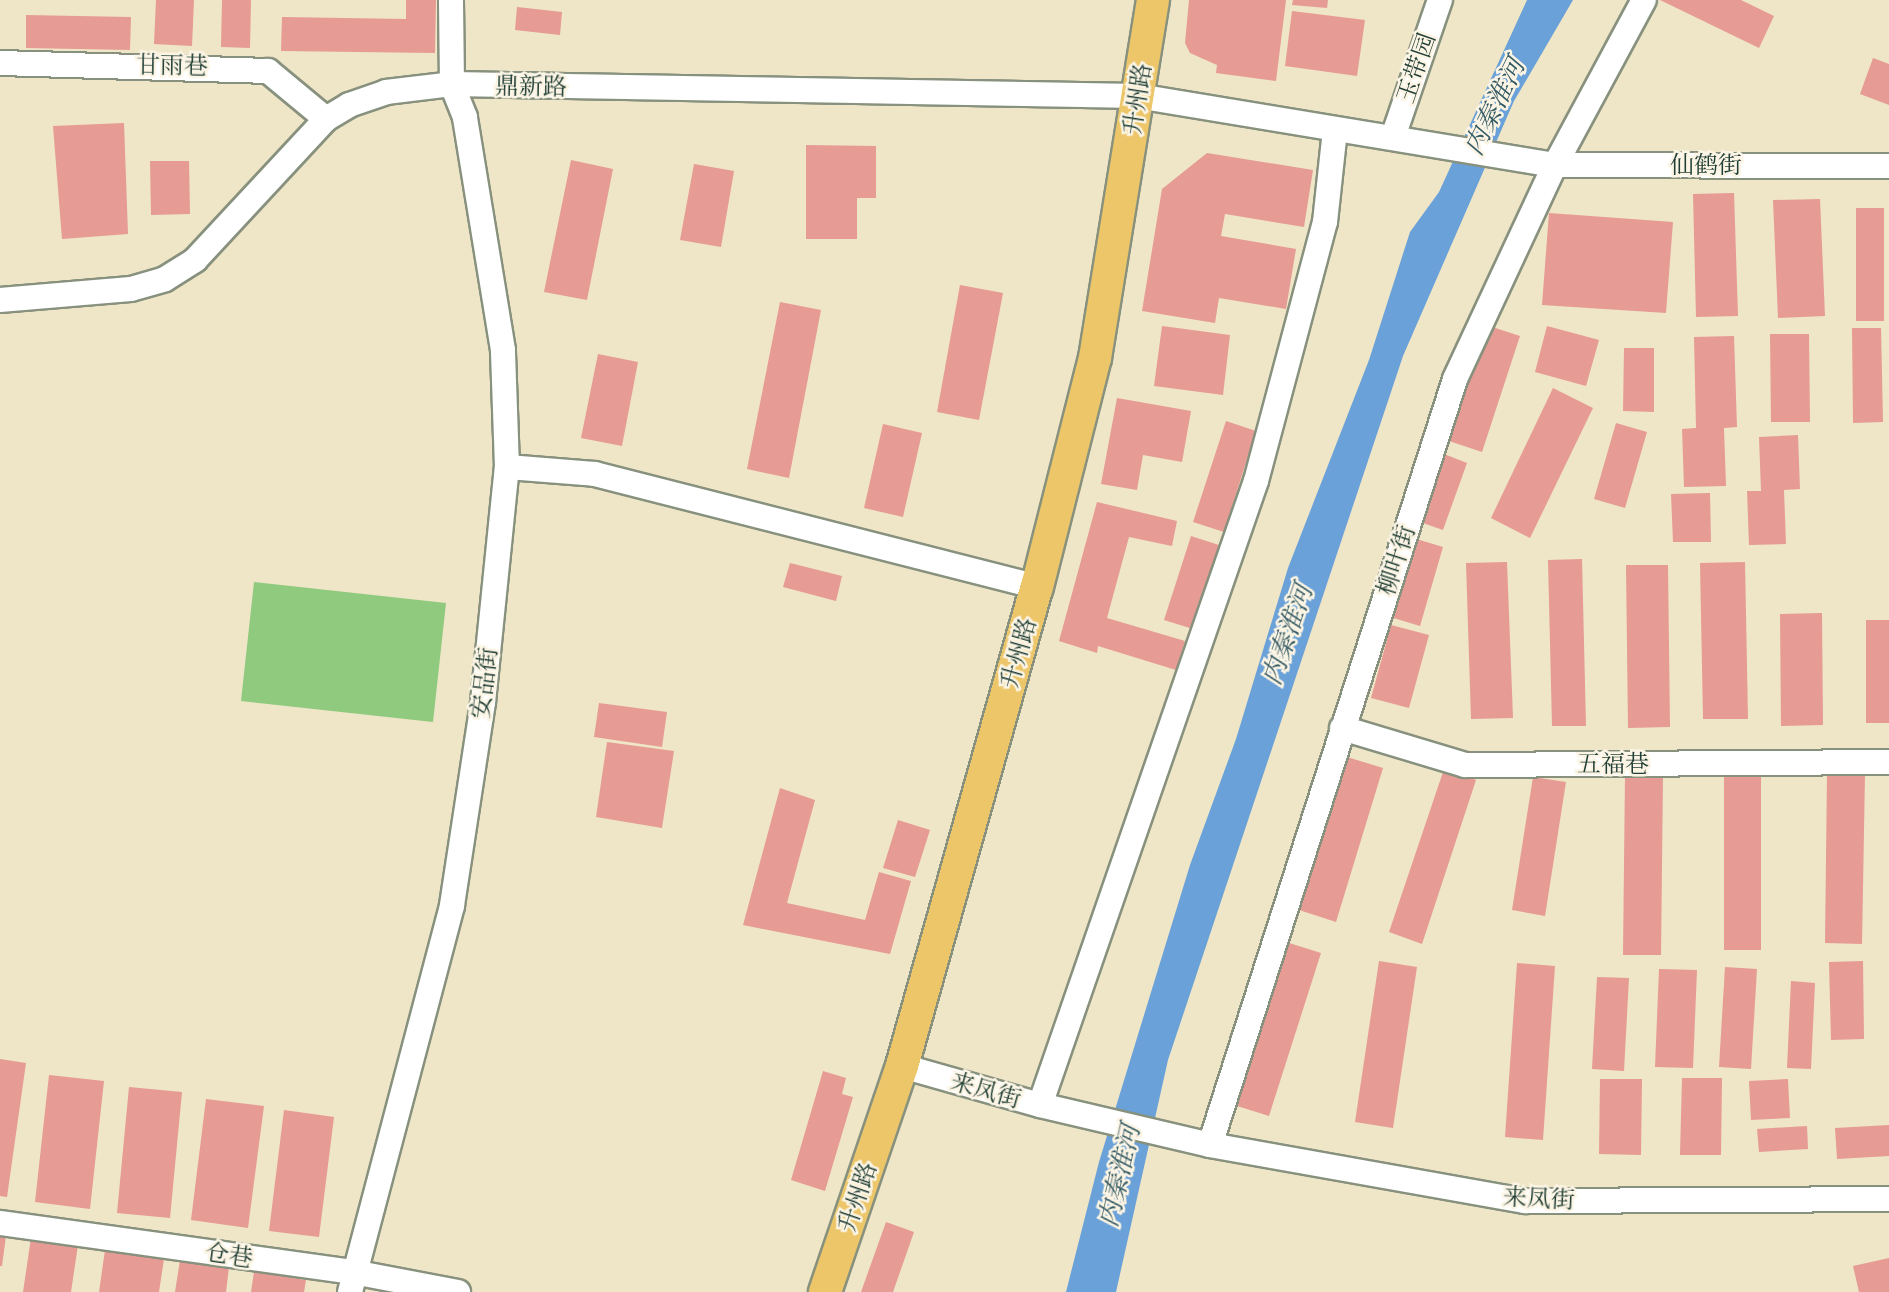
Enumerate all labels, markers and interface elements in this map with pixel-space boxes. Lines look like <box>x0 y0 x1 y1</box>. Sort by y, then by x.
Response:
street label: 玉带园 <box>1391 29 1441 107</box>
street label: 甘雨巷 <box>136 50 208 80</box>
water label: 内秦淮河 <box>1458 53 1532 161</box>
street label: 升州路 <box>1117 61 1157 137</box>
street label: 鼎新路 <box>495 71 567 101</box>
street label: 仙鹤街 <box>1670 151 1742 179</box>
street label: 柳叶街 <box>1371 521 1421 599</box>
water label: 内秦淮河 <box>1256 581 1320 689</box>
street label: 升州路 <box>994 614 1042 692</box>
street label: 安品街 <box>465 646 503 720</box>
street label: 五福巷 <box>1577 750 1649 778</box>
street label: 来凤街 <box>947 1066 1025 1114</box>
water label: 内秦淮河 <box>1093 1122 1147 1230</box>
street label: 升州路 <box>832 1158 882 1236</box>
street label: 来凤街 <box>1502 1182 1576 1214</box>
street label: 仓巷 <box>203 1237 255 1273</box>

